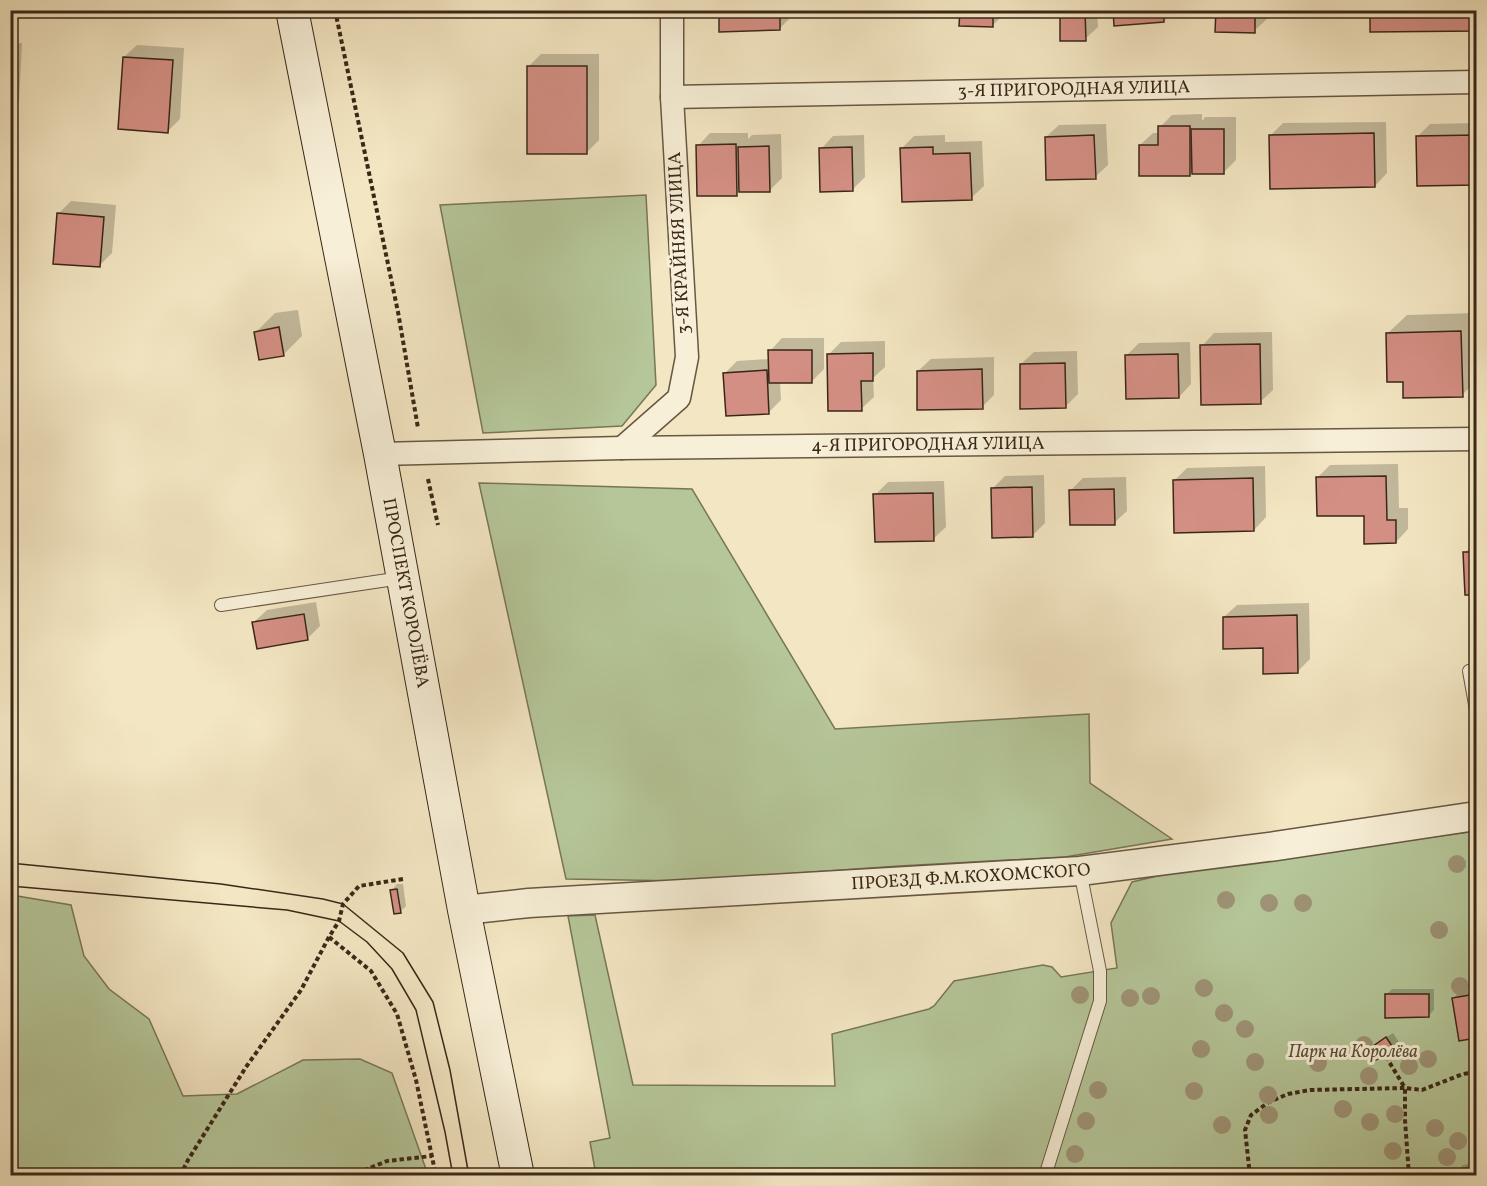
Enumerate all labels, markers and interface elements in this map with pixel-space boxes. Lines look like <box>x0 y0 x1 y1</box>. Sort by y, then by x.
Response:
street label: 3-Я ПРИГОРОДНАЯ УЛИЦА <box>957 75 1191 104</box>
street label: 3-Я КРАЙНЯЯ УЛИЦА <box>663 151 697 335</box>
street label: 4-Я ПРИГОРОДНАЯ УЛИЦА <box>811 431 1045 459</box>
street label: ПРОСПЕКТ КОРОЛЁВА <box>376 496 435 690</box>
street label: ПРОЕЗД Ф.М.КОХОМСКОГО <box>851 857 1092 897</box>
park label: Парк на Королёва <box>1288 1040 1418 1065</box>

